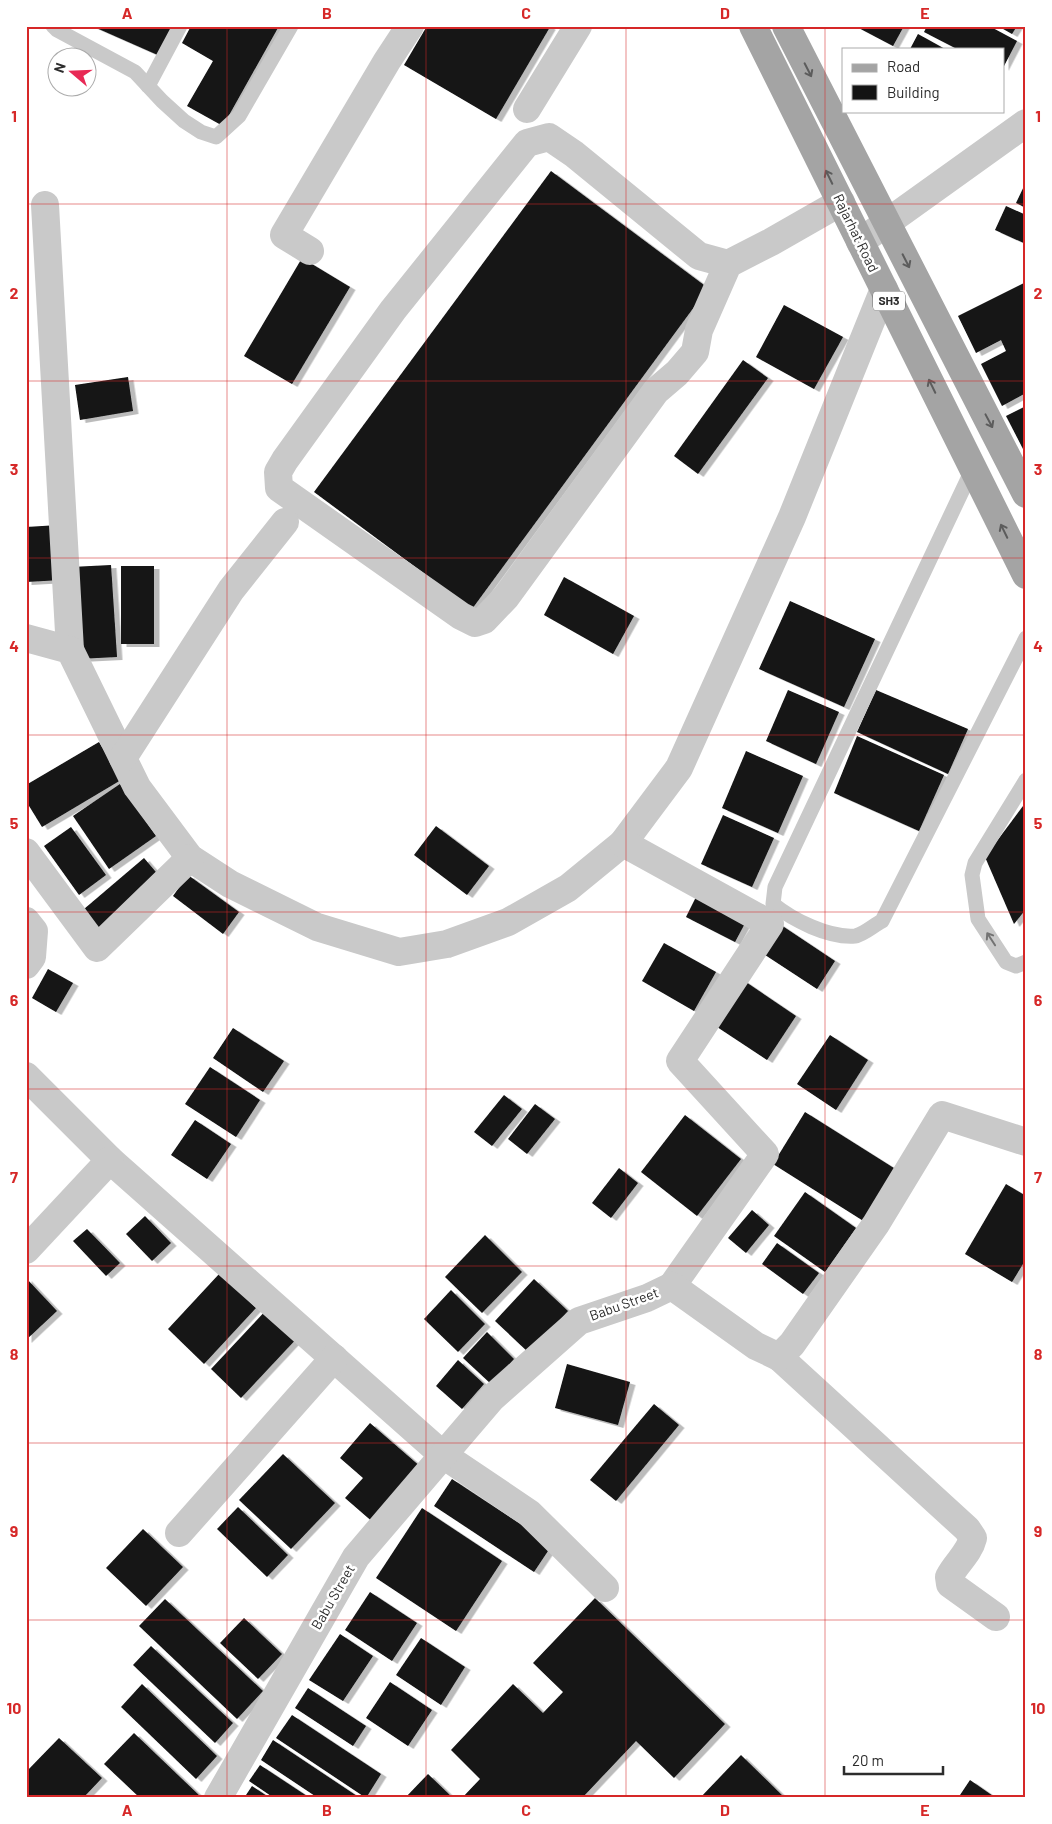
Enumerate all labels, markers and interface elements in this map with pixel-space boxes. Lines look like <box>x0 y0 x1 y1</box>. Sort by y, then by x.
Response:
text: A <box>122 3 133 22</box>
text: B <box>322 3 332 22</box>
text: C <box>521 3 531 22</box>
text: D <box>720 3 730 22</box>
text: E <box>920 3 930 22</box>
north arrow <box>48 48 98 98</box>
legend <box>842 48 1004 112</box>
text: Road <box>887 57 920 75</box>
text: N <box>50 60 69 75</box>
one-way arrow <box>803 62 813 77</box>
text: Building <box>887 83 940 101</box>
text: 1 <box>11 106 17 125</box>
text: 1 <box>1035 106 1041 125</box>
one-way arrow <box>823 170 833 185</box>
street label: Rajarhat Road <box>830 191 883 275</box>
one-way arrow <box>902 253 911 268</box>
text: 2 <box>10 283 19 302</box>
text: 2 <box>1034 283 1043 302</box>
road number: SH3 <box>873 292 905 310</box>
one-way arrow <box>927 378 937 393</box>
one-way arrow <box>985 413 994 428</box>
text: 3 <box>10 459 18 478</box>
text: 3 <box>1034 459 1042 478</box>
one-way arrow <box>999 524 1008 539</box>
text: 4 <box>9 636 19 655</box>
text: 4 <box>1033 636 1043 655</box>
text: 5 <box>10 813 19 832</box>
text: 5 <box>1034 813 1043 832</box>
one-way arrow <box>986 933 996 947</box>
text: 6 <box>10 990 19 1009</box>
text: 6 <box>1034 990 1043 1009</box>
text: 7 <box>10 1167 18 1186</box>
text: 7 <box>1034 1167 1042 1186</box>
street label: Babu Street <box>587 1283 661 1324</box>
text: 8 <box>10 1344 19 1363</box>
text: 8 <box>1034 1344 1043 1363</box>
text: 9 <box>10 1521 18 1540</box>
text: 9 <box>1034 1521 1042 1540</box>
street label: Babu Street <box>307 1561 358 1632</box>
text: 10 <box>7 1698 21 1717</box>
text: 10 <box>1031 1698 1045 1717</box>
scale bar <box>844 1744 943 1776</box>
text: 20 m <box>852 1751 884 1769</box>
text: A <box>122 1800 133 1819</box>
text: B <box>322 1800 332 1819</box>
text: C <box>521 1800 531 1819</box>
text: D <box>720 1800 730 1819</box>
text: E <box>920 1800 930 1819</box>

